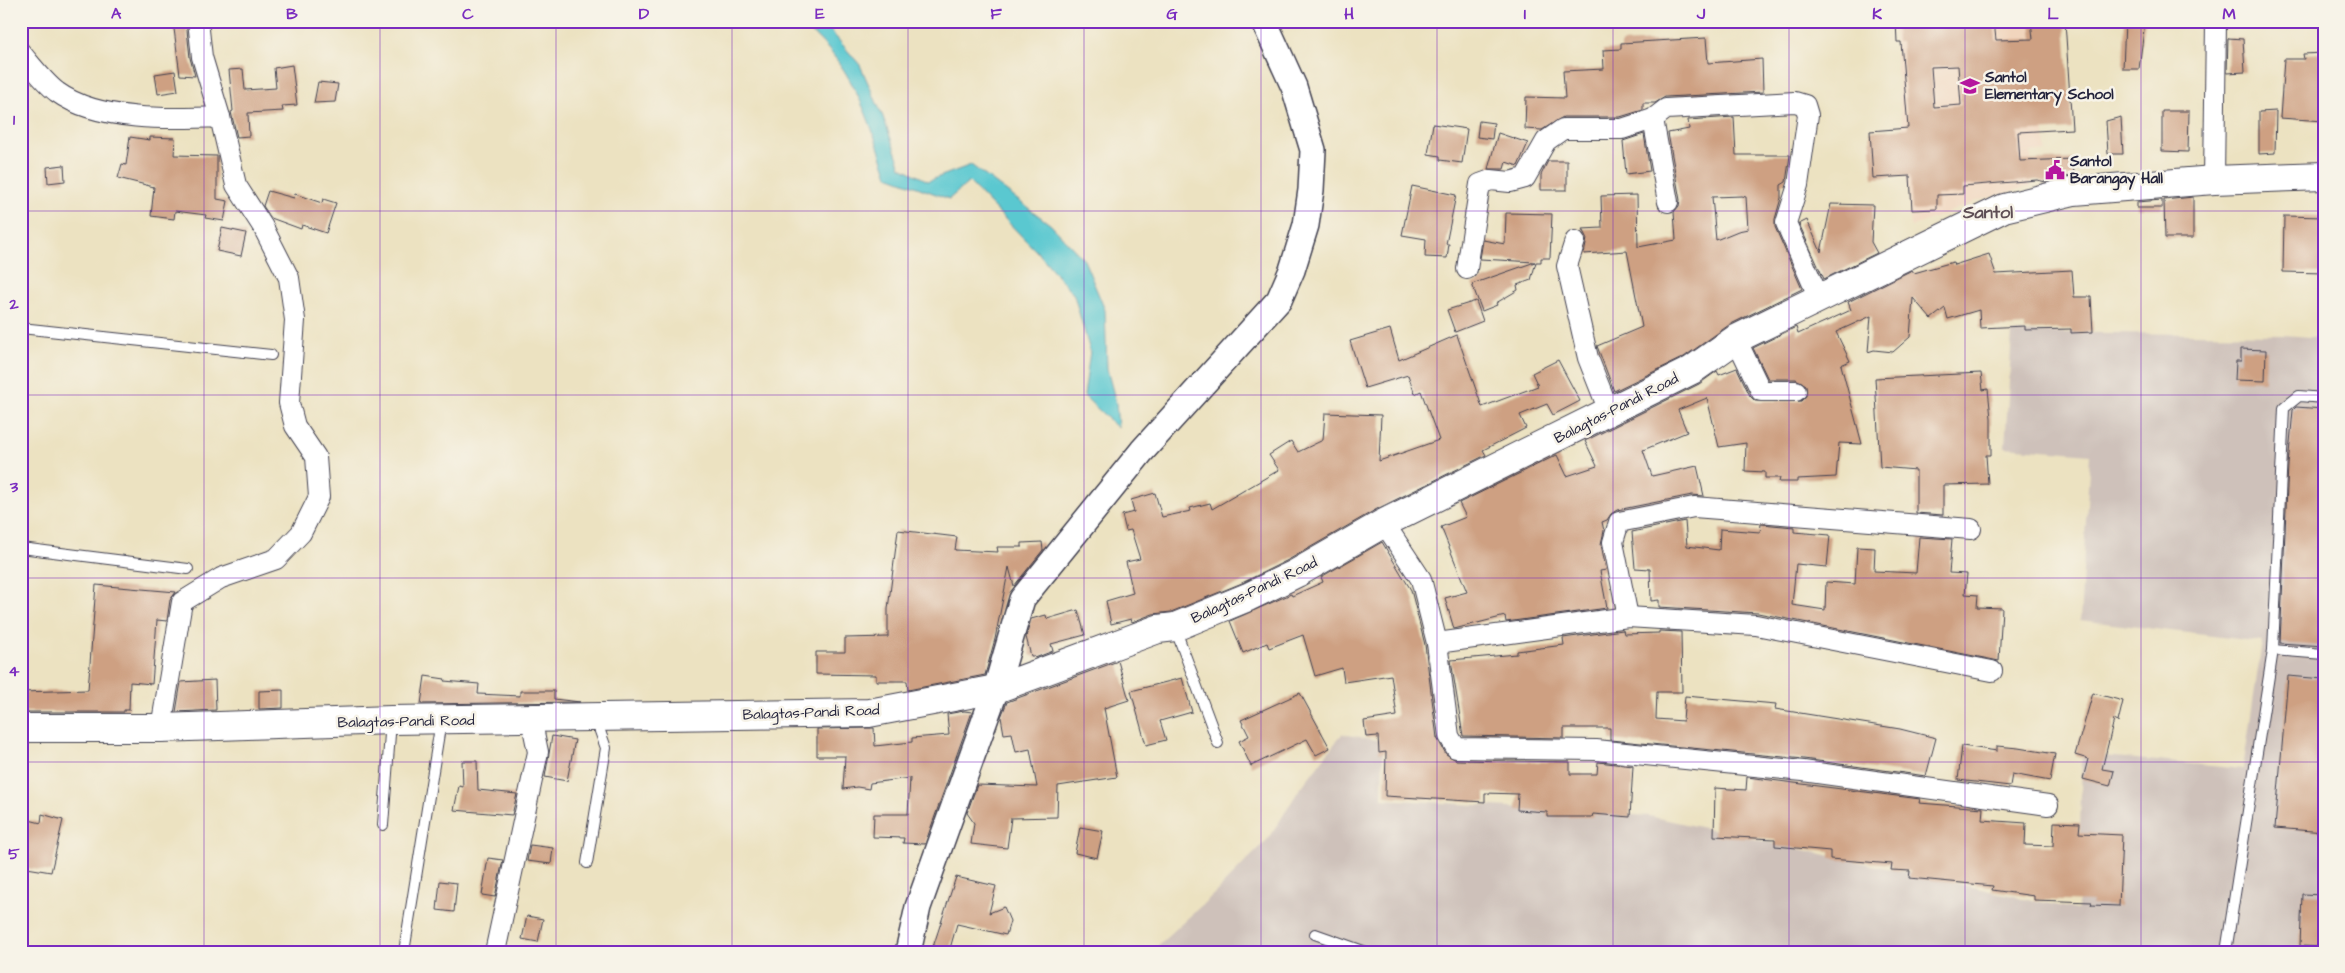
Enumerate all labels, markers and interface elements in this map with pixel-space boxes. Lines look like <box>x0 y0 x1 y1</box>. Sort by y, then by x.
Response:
text: A <box>111 3 122 25</box>
text: B <box>286 3 298 25</box>
text: C <box>462 3 474 25</box>
text: D <box>639 3 650 25</box>
text: E <box>815 3 825 25</box>
text: F <box>990 3 1002 25</box>
text: G <box>1166 3 1178 25</box>
text: H <box>1344 3 1354 25</box>
text: I <box>1524 3 1526 25</box>
text: J <box>1696 3 1706 25</box>
text: K <box>1872 3 1882 25</box>
text: L <box>2047 3 2059 25</box>
text: M <box>2222 3 2236 25</box>
place label: Santol Elementary School <box>1984 67 2114 106</box>
school or university icon: Santol Elementary School <box>1959 75 1981 97</box>
text: 1 <box>13 109 16 131</box>
place label: Santol Barangay Hall <box>2069 151 2163 191</box>
public building icon: Santol Barangay Hall <box>2044 159 2066 181</box>
district label: Santol <box>1962 200 2013 225</box>
text: 2 <box>8 293 19 315</box>
street label: Balagtas-Pandi Road <box>1550 368 1683 450</box>
text: 3 <box>9 476 19 498</box>
street label: Balagtas-Pandi Road <box>1188 552 1321 630</box>
text: 4 <box>9 660 20 682</box>
street label: Balagtas-Pandi Road <box>742 700 880 726</box>
street label: Balagtas-Pandi Road <box>337 710 475 734</box>
text: 5 <box>8 843 20 865</box>

